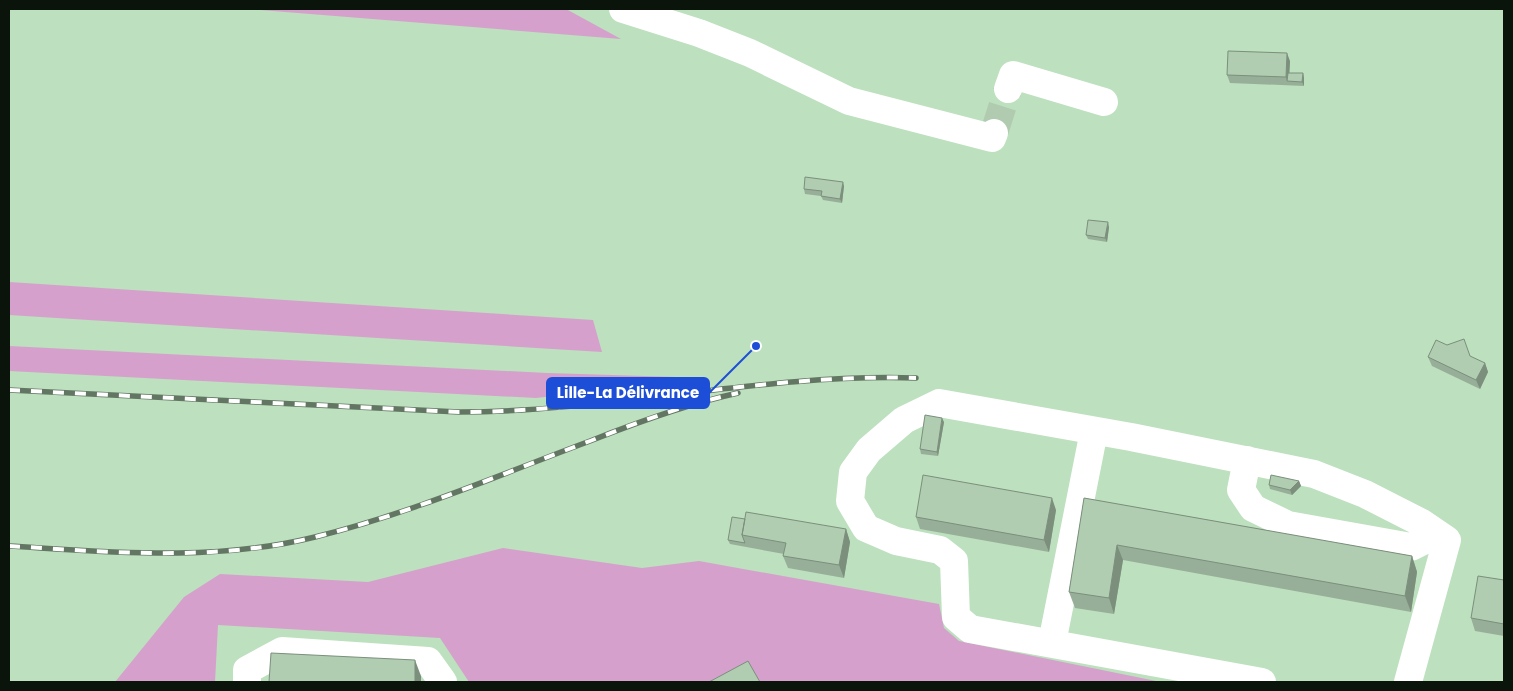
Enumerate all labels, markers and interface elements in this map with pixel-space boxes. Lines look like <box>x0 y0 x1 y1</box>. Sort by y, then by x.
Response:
callout: Lille-La Délivrance <box>547 378 709 408</box>
text: Lille-La Délivrance <box>557 382 699 403</box>

